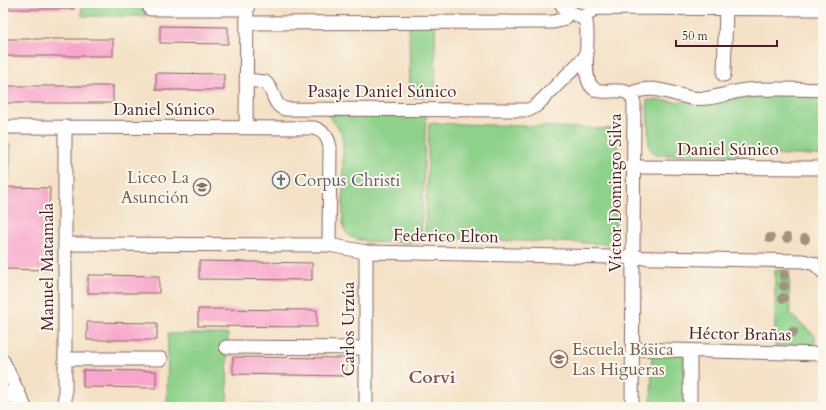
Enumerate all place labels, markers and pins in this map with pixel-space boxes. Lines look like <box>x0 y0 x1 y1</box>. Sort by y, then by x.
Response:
place label: Liceo La Asunción <box>121 166 190 209</box>
place label: Corpus Christi <box>294 169 400 192</box>
church icon: Corpus Christi <box>271 170 291 190</box>
school or university icon: Liceo La Asunción <box>192 177 212 197</box>
place label: Escuela Básica Las Higueras <box>572 338 674 381</box>
school or university icon: Escuela Básica Las Higueras <box>549 349 569 369</box>

